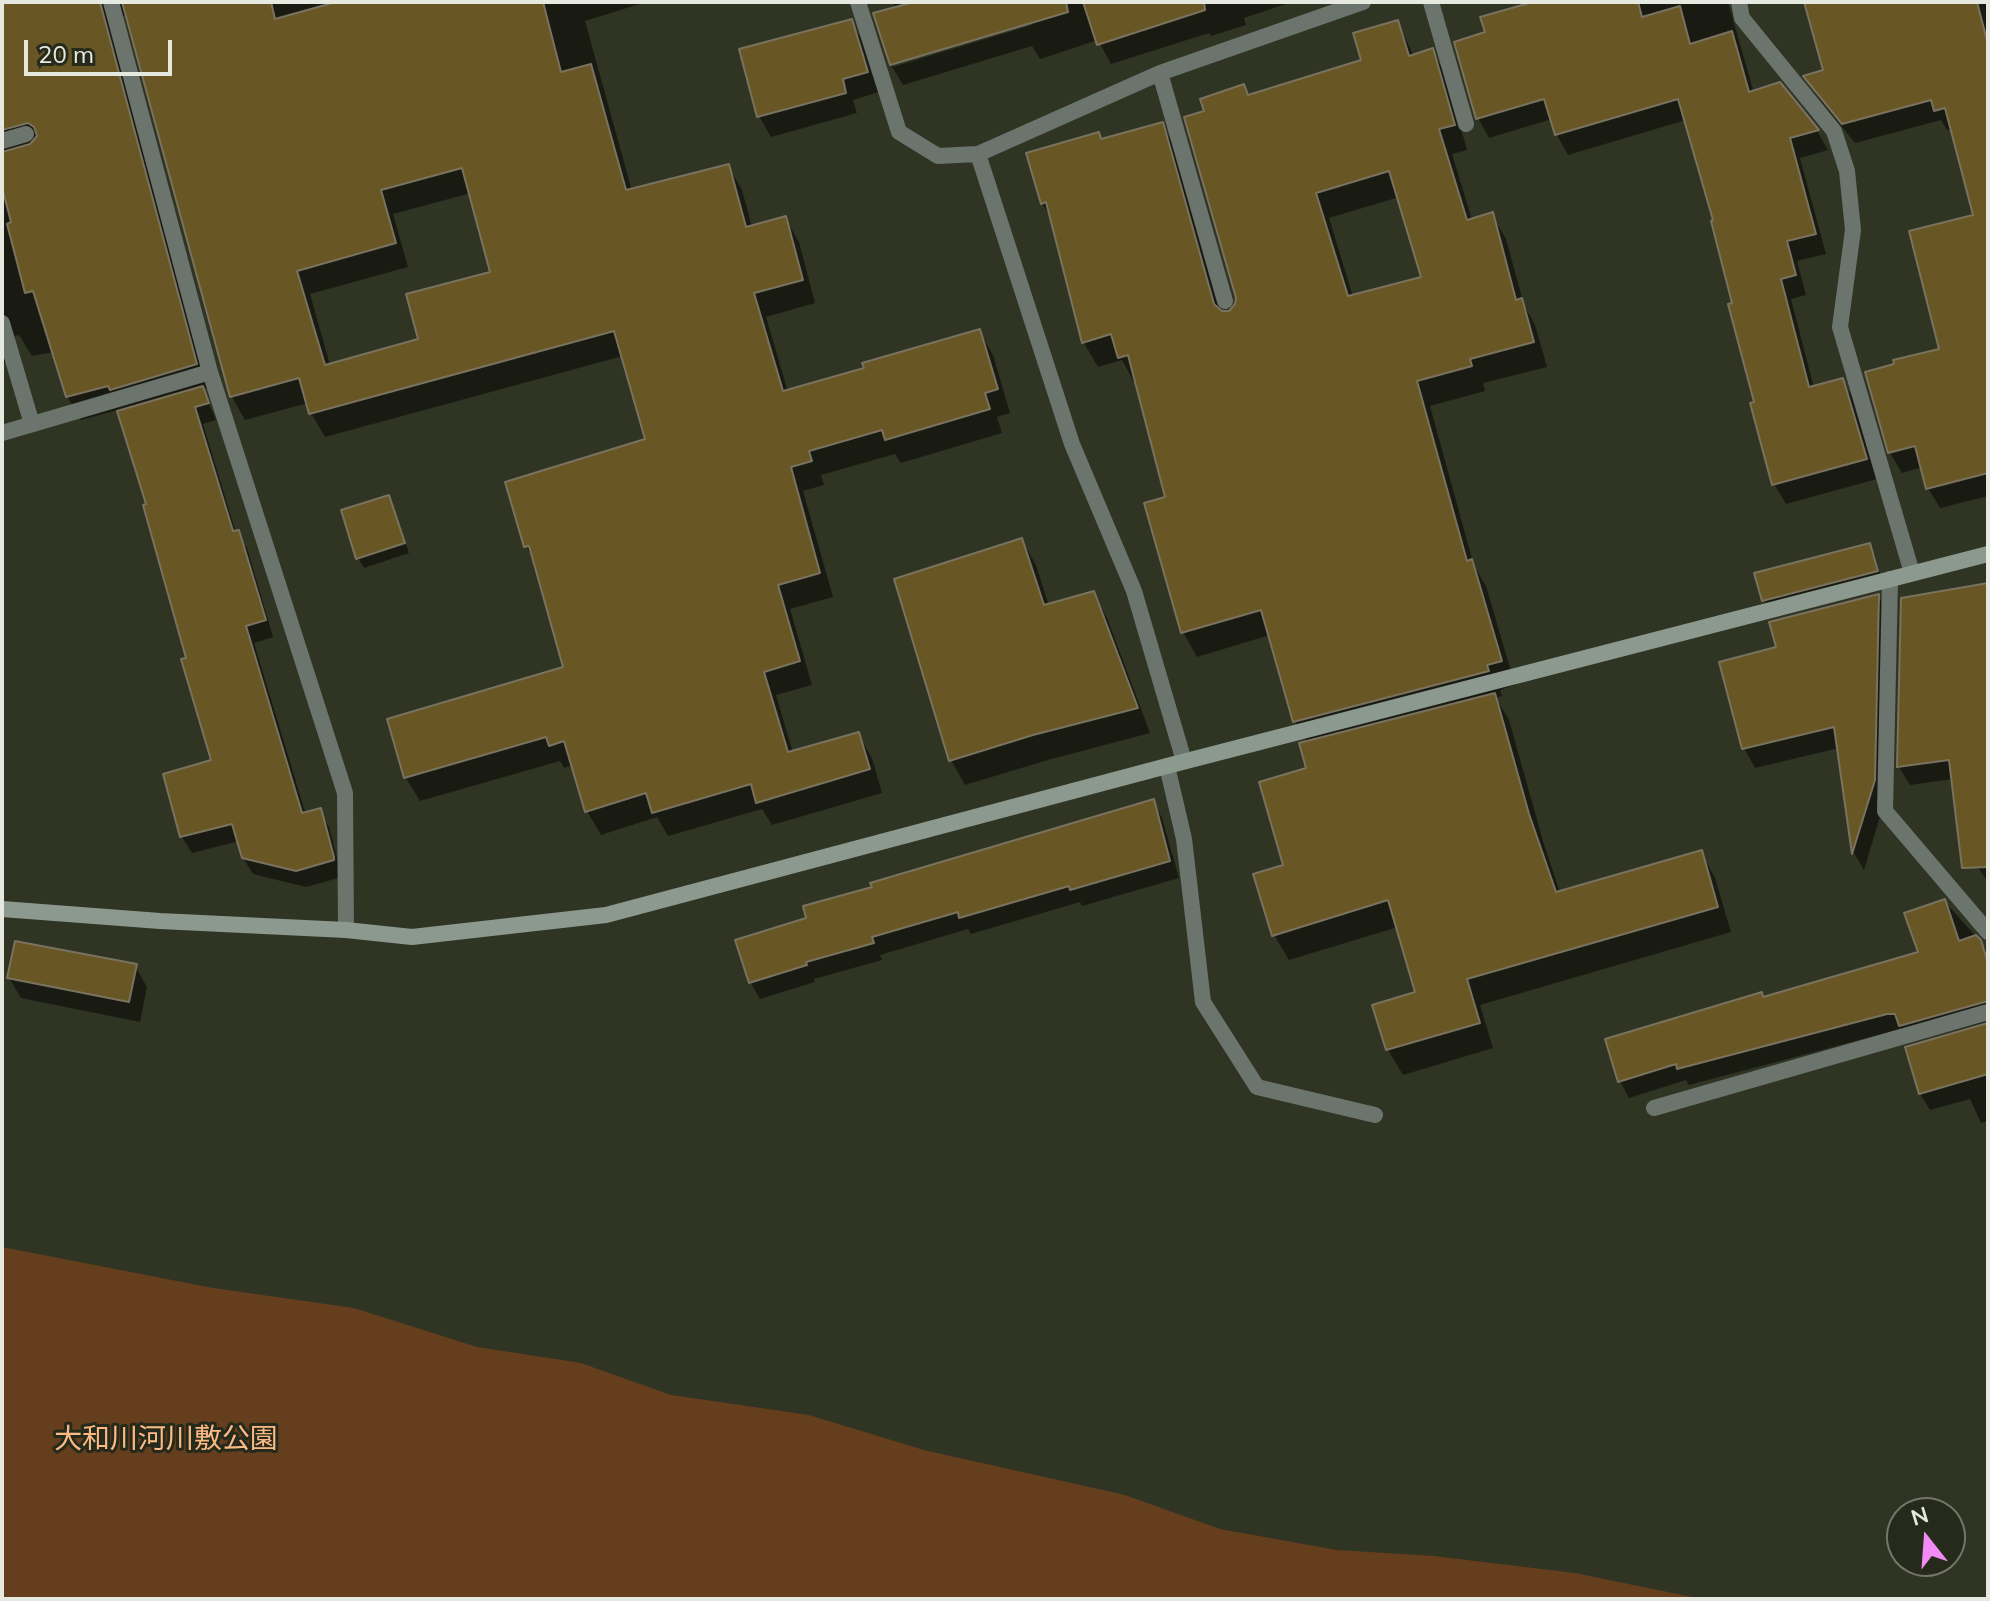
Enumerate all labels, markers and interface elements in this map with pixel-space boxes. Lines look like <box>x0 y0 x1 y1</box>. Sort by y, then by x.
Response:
scale bar <box>28 24 176 74</box>
text: 20 m <box>38 39 94 69</box>
park label: 大和川河川敷公園 <box>54 1423 278 1457</box>
north arrow <box>1886 1497 1966 1577</box>
text: N <box>1908 1500 1932 1532</box>

